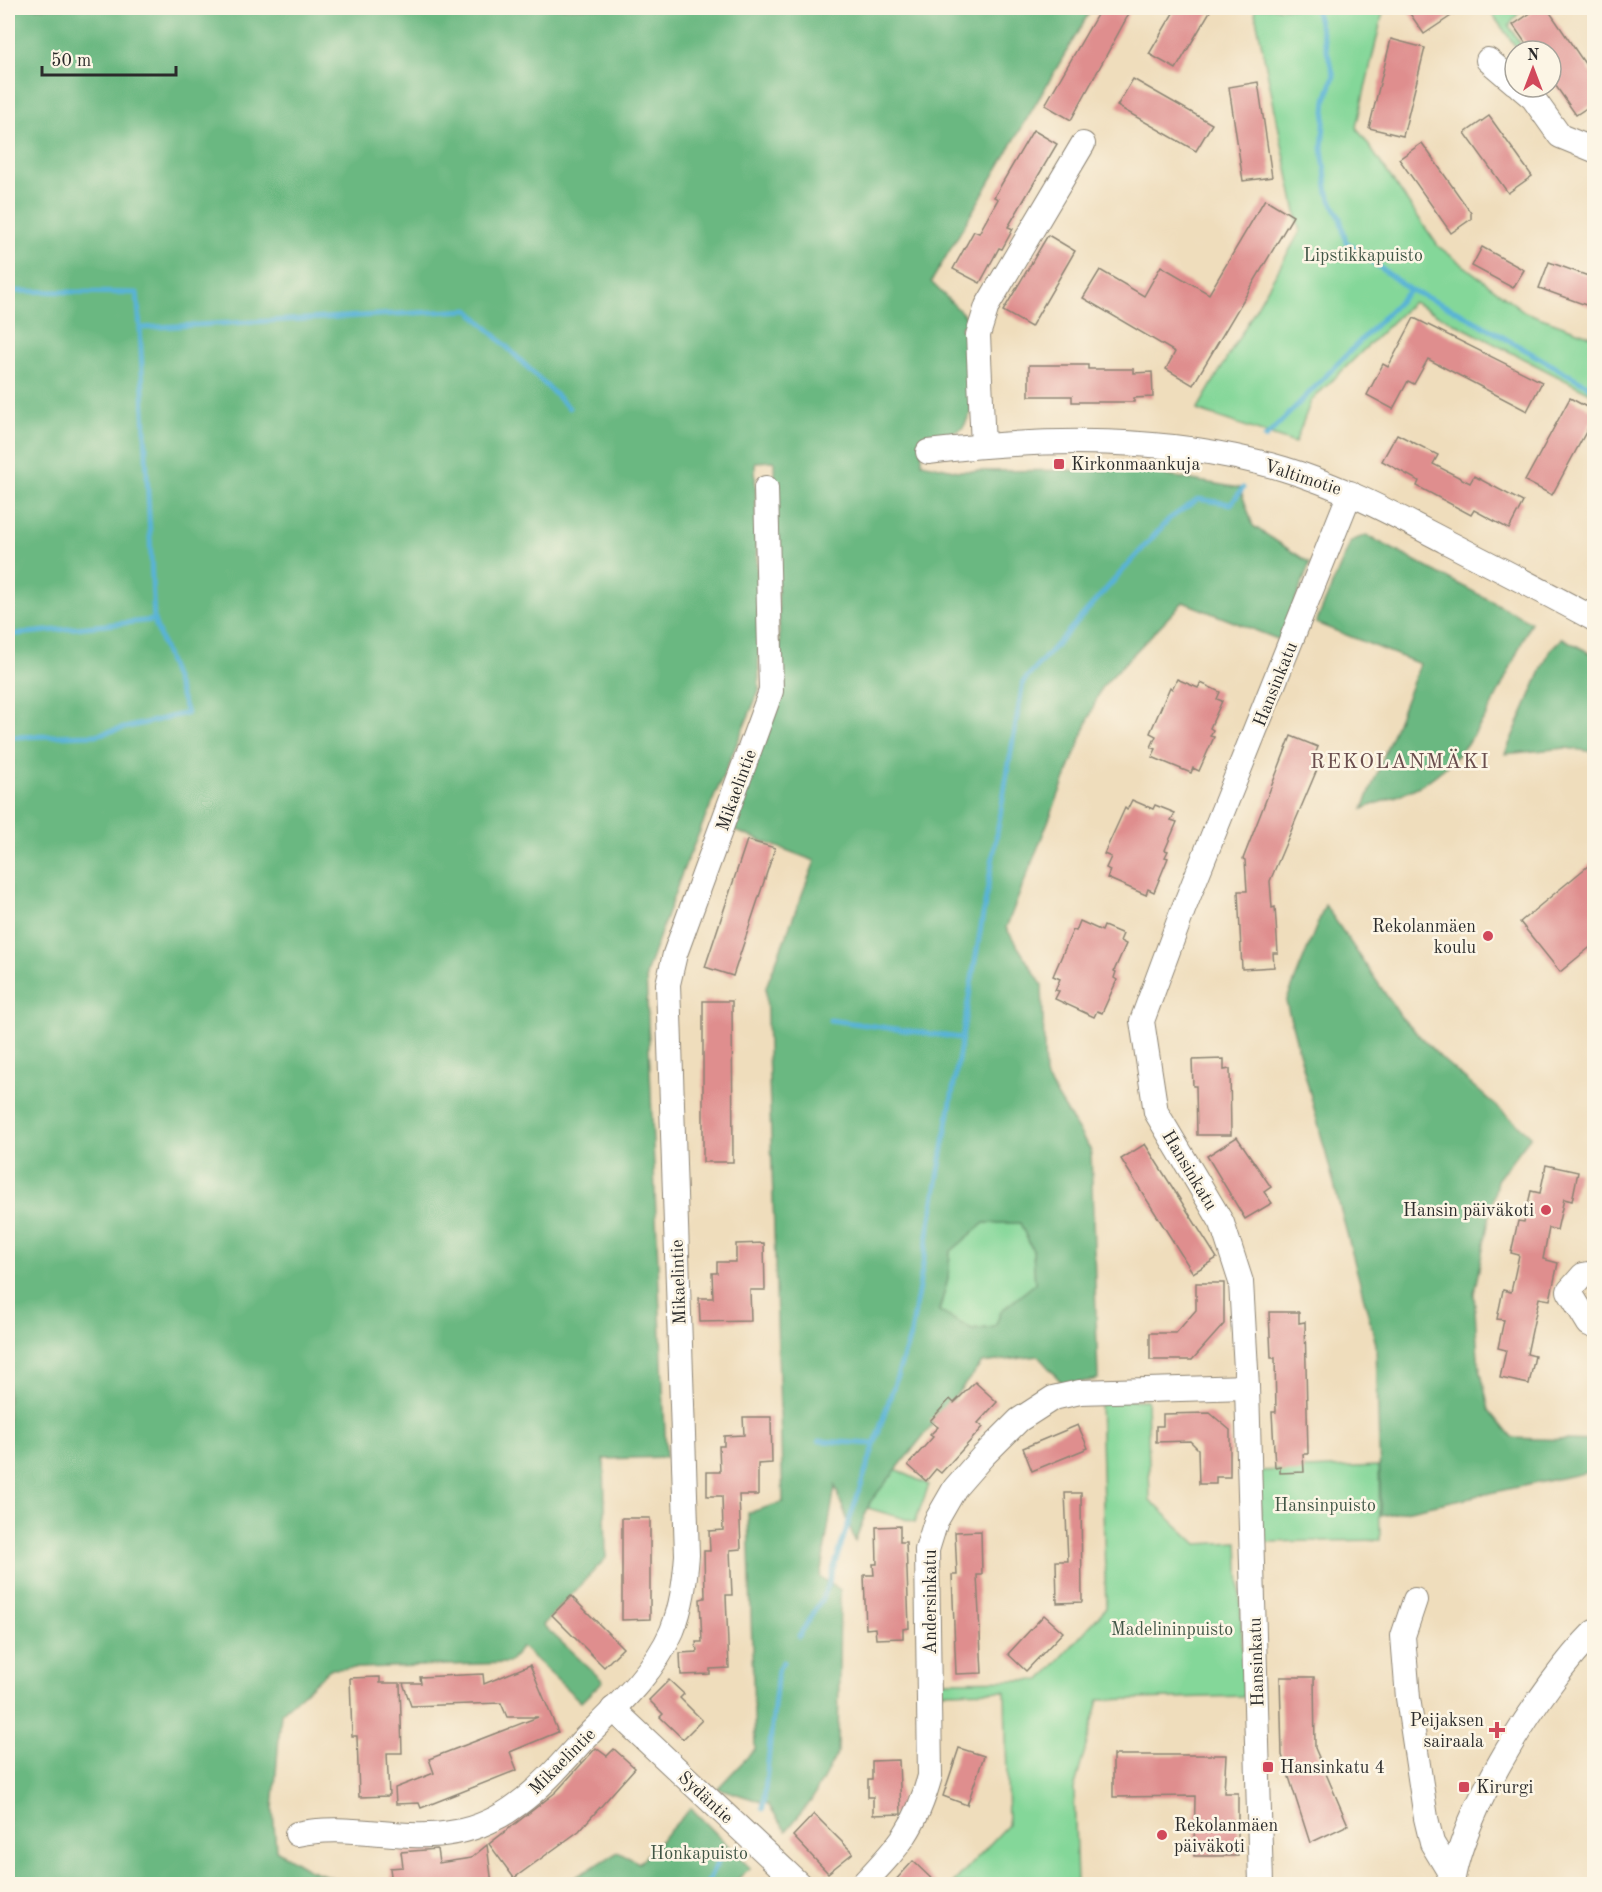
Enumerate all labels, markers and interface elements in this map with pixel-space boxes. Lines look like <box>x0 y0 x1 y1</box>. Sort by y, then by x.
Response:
scale bar <box>42 39 176 77</box>
north arrow <box>1503 39 1563 99</box>
text: N <box>1527 48 1540 64</box>
text: 50 m <box>51 52 91 70</box>
park label: Lipstikkapuisto <box>1303 247 1423 265</box>
place label: Kirkonmaankuja <box>1071 456 1200 474</box>
marker: Kirkonmaankuja <box>1052 457 1066 471</box>
street label: Valtimotie <box>1262 457 1344 499</box>
street label: Hansinkatu <box>1251 639 1301 729</box>
street label: Mikaelintie <box>714 747 760 834</box>
district label: REKOLANMÄKI <box>1310 748 1490 773</box>
place label: Rekolanmäen koulu <box>1372 918 1476 957</box>
marker: Rekolanmäen koulu <box>1481 929 1495 943</box>
street label: Hansinkatu <box>1158 1128 1220 1214</box>
place label: Hansin päiväkoti <box>1403 1202 1534 1220</box>
marker: Hansin päiväkoti <box>1539 1203 1553 1217</box>
street label: Mikaelintie <box>669 1239 689 1325</box>
park label: Hansinpuisto <box>1274 1497 1376 1515</box>
street label: Andersinkatu <box>922 1549 940 1655</box>
street label: Hansinkatu <box>1246 1617 1268 1707</box>
park label: Madelininpuisto <box>1111 1621 1233 1639</box>
place label: Peijaksen sairaala <box>1410 1712 1484 1751</box>
marker: Peijaksen sairaala <box>1488 1721 1506 1739</box>
street label: Mikaelintie <box>526 1725 599 1798</box>
place label: Hansinkatu 4 <box>1280 1759 1385 1777</box>
marker: Hansinkatu 4 <box>1261 1760 1275 1774</box>
street label: Sydäntie <box>675 1768 736 1827</box>
place label: Kirurgi <box>1476 1779 1534 1797</box>
marker: Kirurgi <box>1457 1780 1471 1794</box>
place label: Rekolanmäen päiväkoti <box>1174 1817 1278 1856</box>
marker: Rekolanmäen päiväkoti <box>1155 1828 1169 1842</box>
park label: Honkapuisto <box>650 1845 748 1863</box>

